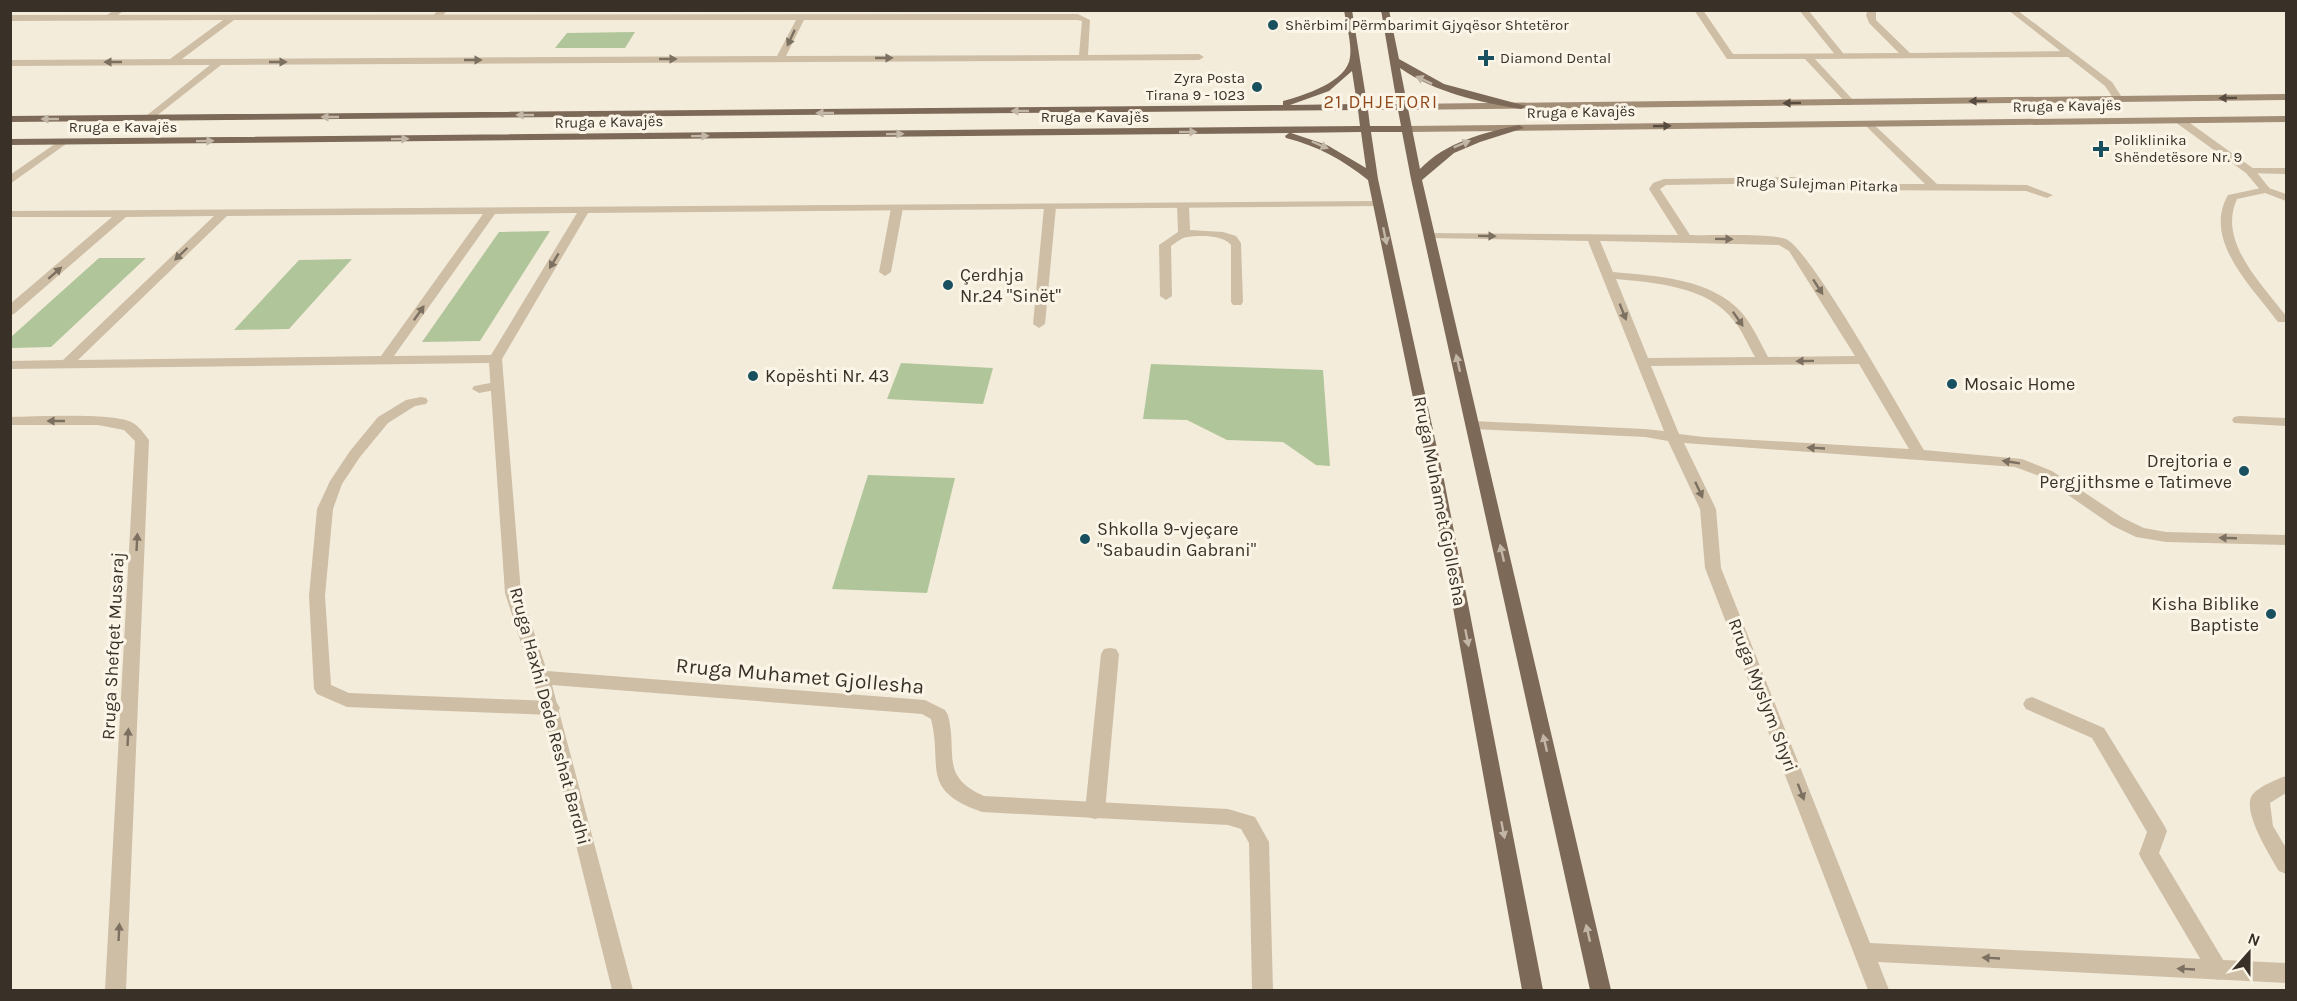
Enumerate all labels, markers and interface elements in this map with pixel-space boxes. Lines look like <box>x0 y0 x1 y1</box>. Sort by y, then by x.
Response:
place label: Shërbimi Përmbarimit Gjyqësor Shtetëror <box>1285 16 1569 34</box>
marker: Shërbimi Përmbarimit Gjyqësor Shtetëror <box>1266 18 1280 32</box>
one-way arrow <box>786 30 796 48</box>
marker: Diamond Dental <box>1477 49 1495 67</box>
place label: Diamond Dental <box>1500 49 1611 67</box>
one-way arrow <box>874 53 893 63</box>
one-way arrow <box>658 54 677 64</box>
one-way arrow <box>463 55 482 65</box>
one-way arrow <box>104 57 123 67</box>
one-way arrow <box>268 57 287 67</box>
place label: Zyra Posta Tirana 9 - 1023 <box>1146 69 1245 104</box>
one-way arrow <box>1416 75 1433 84</box>
marker: Zyra Posta Tirana 9 - 1023 <box>1250 80 1264 94</box>
district label: 21 DHJETORI <box>1323 91 1439 113</box>
one-way arrow <box>2219 93 2238 103</box>
one-way arrow <box>1969 96 1988 106</box>
street label: Rruga e Kavajës <box>2012 96 2122 116</box>
one-way arrow <box>1782 98 1801 108</box>
street label: Rruga e Kavajës <box>1526 102 1636 122</box>
one-way arrow <box>1010 106 1029 116</box>
one-way arrow <box>815 108 834 117</box>
street label: Rruga e Kavajës <box>1041 108 1149 126</box>
one-way arrow <box>515 110 534 120</box>
one-way arrow <box>320 112 339 122</box>
street label: Rruga e Kavajës <box>554 112 664 132</box>
one-way arrow <box>40 114 59 124</box>
street label: Rruga e Kavajës <box>69 118 177 136</box>
one-way arrow <box>1652 121 1671 131</box>
one-way arrow <box>1179 127 1198 137</box>
one-way arrow <box>885 129 904 139</box>
one-way arrow <box>690 131 709 141</box>
place label: Poliklinika Shëndetësore Nr. 9 <box>2114 131 2242 166</box>
one-way arrow <box>390 134 409 144</box>
one-way arrow <box>195 136 214 146</box>
one-way arrow <box>1454 139 1472 149</box>
marker: Poliklinika Shëndetësore Nr. 9 <box>2092 140 2110 158</box>
one-way arrow <box>1311 141 1328 150</box>
street label: Rruga Sulejman Pitarka <box>1736 172 1898 196</box>
one-way arrow <box>1381 227 1390 246</box>
one-way arrow <box>1478 231 1497 241</box>
one-way arrow <box>1715 234 1734 244</box>
one-way arrow <box>175 246 189 260</box>
one-way arrow <box>548 253 559 269</box>
place label: Çerdhja Nr.24 "Sinët" <box>960 264 1061 307</box>
one-way arrow <box>47 266 63 279</box>
marker: Çerdhja Nr.24 "Sinët" <box>941 278 955 292</box>
one-way arrow <box>1812 279 1823 295</box>
one-way arrow <box>1618 303 1628 321</box>
one-way arrow <box>412 305 424 320</box>
one-way arrow <box>1732 311 1744 327</box>
one-way arrow <box>1453 354 1463 372</box>
one-way arrow <box>1795 356 1814 366</box>
place label: Kopështi Nr. 43 <box>765 365 889 387</box>
marker: Kopështi Nr. 43 <box>746 369 760 383</box>
place label: Mosaic Home <box>1964 373 2075 395</box>
marker: Mosaic Home <box>1945 377 1959 391</box>
street label: Rruga Muhamet Gjollesha <box>1409 394 1471 608</box>
one-way arrow <box>46 416 65 426</box>
one-way arrow <box>1807 443 1826 453</box>
place label: Drejtoria e Pergjithsme e Tatimeve <box>2039 450 2232 493</box>
one-way arrow <box>2001 457 2020 466</box>
marker: Drejtoria e Pergjithsme e Tatimeve <box>2237 464 2251 478</box>
one-way arrow <box>1695 482 1704 499</box>
place label: Shkolla 9-vjeçare "Sabaudin Gabrani" <box>1097 518 1256 561</box>
marker: Shkolla 9-vjeçare "Sabaudin Gabrani" <box>1078 532 1092 546</box>
one-way arrow <box>133 533 142 552</box>
one-way arrow <box>2219 534 2238 543</box>
one-way arrow <box>1496 544 1506 562</box>
street label: Rruga Shefqet Musaraj <box>97 551 129 741</box>
street label: Rruga Haxhi Dede Reshat Bardhi <box>505 585 595 847</box>
place label: Kisha Biblike Baptiste <box>2151 593 2259 636</box>
marker: Kisha Biblike Baptiste <box>2264 607 2278 621</box>
street label: Rruga Myslym Shyri <box>1724 615 1802 775</box>
one-way arrow <box>1463 629 1472 648</box>
street label: Rruga Muhamet Gjollesha <box>675 653 925 699</box>
one-way arrow <box>124 728 133 747</box>
one-way arrow <box>1540 734 1549 753</box>
one-way arrow <box>1797 783 1806 801</box>
one-way arrow <box>1499 821 1508 840</box>
one-way arrow <box>114 923 123 942</box>
north arrow <box>2219 923 2279 983</box>
one-way arrow <box>1583 924 1593 943</box>
text: N <box>2245 929 2263 950</box>
one-way arrow <box>1982 954 2001 963</box>
one-way arrow <box>2177 964 2196 973</box>

